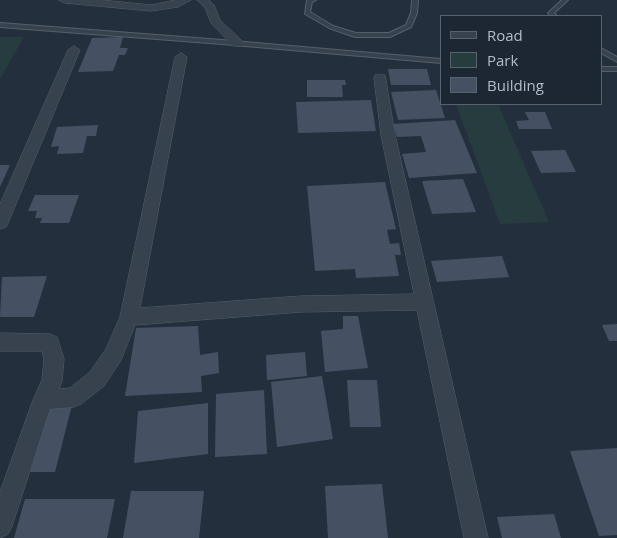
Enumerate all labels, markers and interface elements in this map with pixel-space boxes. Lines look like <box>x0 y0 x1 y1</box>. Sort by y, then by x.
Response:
legend <box>440 15 602 105</box>
text: Road <box>487 25 523 45</box>
text: Park <box>487 50 518 70</box>
text: Building <box>487 75 544 95</box>

